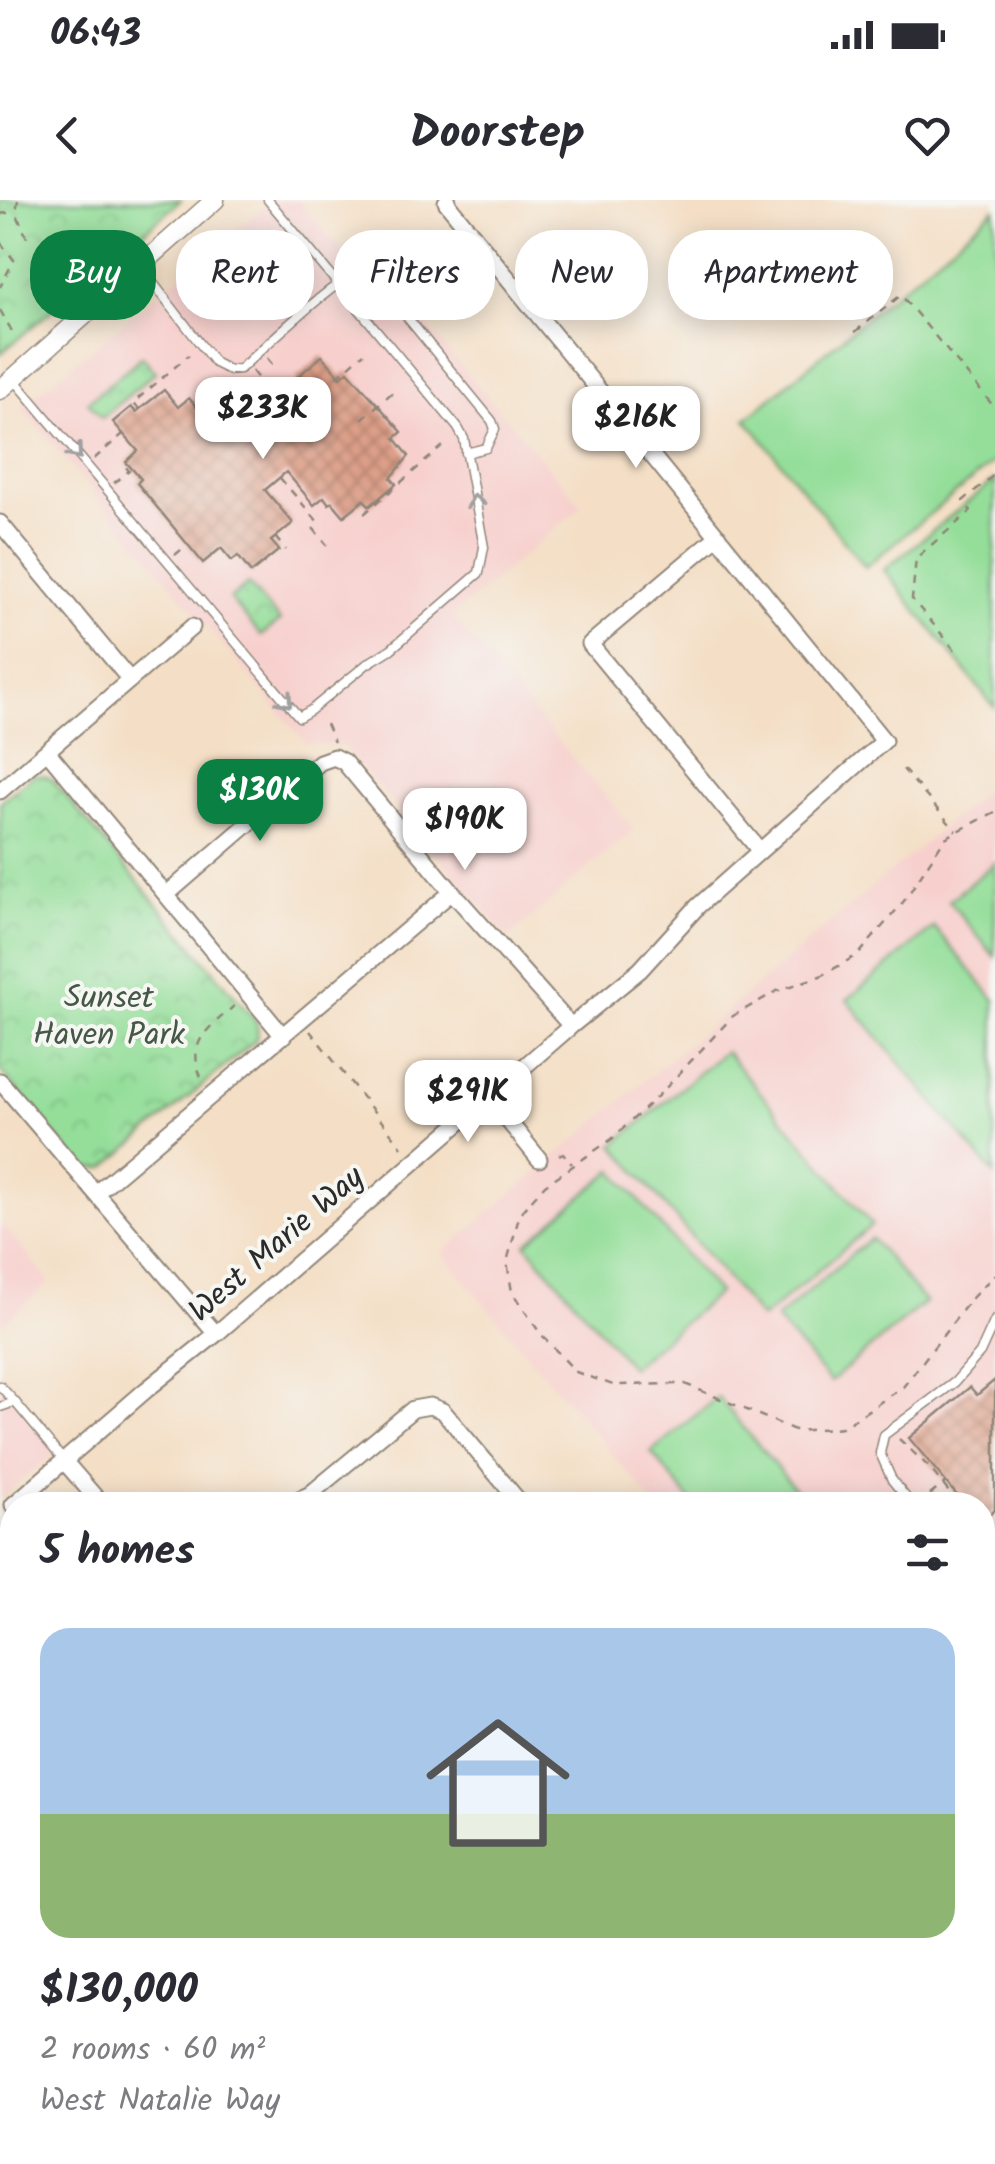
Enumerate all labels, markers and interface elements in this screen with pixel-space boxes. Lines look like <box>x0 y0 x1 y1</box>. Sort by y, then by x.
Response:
text: 06:43 <box>50 5 141 65</box>
text: Doorstep <box>410 99 585 171</box>
icon: back <box>40 108 95 163</box>
icon: heart <box>900 108 955 163</box>
chip: Buy <box>30 230 156 320</box>
chip: Rent <box>176 230 314 320</box>
chip: Filters <box>334 230 495 320</box>
chip: New <box>515 230 648 320</box>
chip: Apartment <box>668 230 893 320</box>
pin: $233K <box>193 377 333 462</box>
text: $233K <box>217 384 309 435</box>
pin: $216K <box>566 386 706 471</box>
text: $216K <box>594 393 678 444</box>
one-way arrow <box>65 441 83 459</box>
one-way arrow <box>465 492 486 509</box>
one-way arrow <box>274 690 292 708</box>
pin: $130K <box>190 759 330 844</box>
text: $130K <box>219 766 301 817</box>
pin: $190K <box>395 788 535 873</box>
text: $190K <box>425 795 505 846</box>
park label: Sunset Haven Park <box>33 973 186 1061</box>
pin: $291K <box>398 1060 538 1145</box>
text: $291K <box>427 1067 509 1118</box>
street label: West Marie Way <box>178 1153 377 1336</box>
text: 5 homes <box>40 1519 195 1586</box>
icon: filters <box>900 1525 955 1580</box>
icon: home <box>408 1693 588 1873</box>
text: $130,000 <box>40 1958 198 2025</box>
text: 2 rooms · 60 m² <box>40 2025 265 2076</box>
text: West Natalie Way <box>40 2076 280 2127</box>

